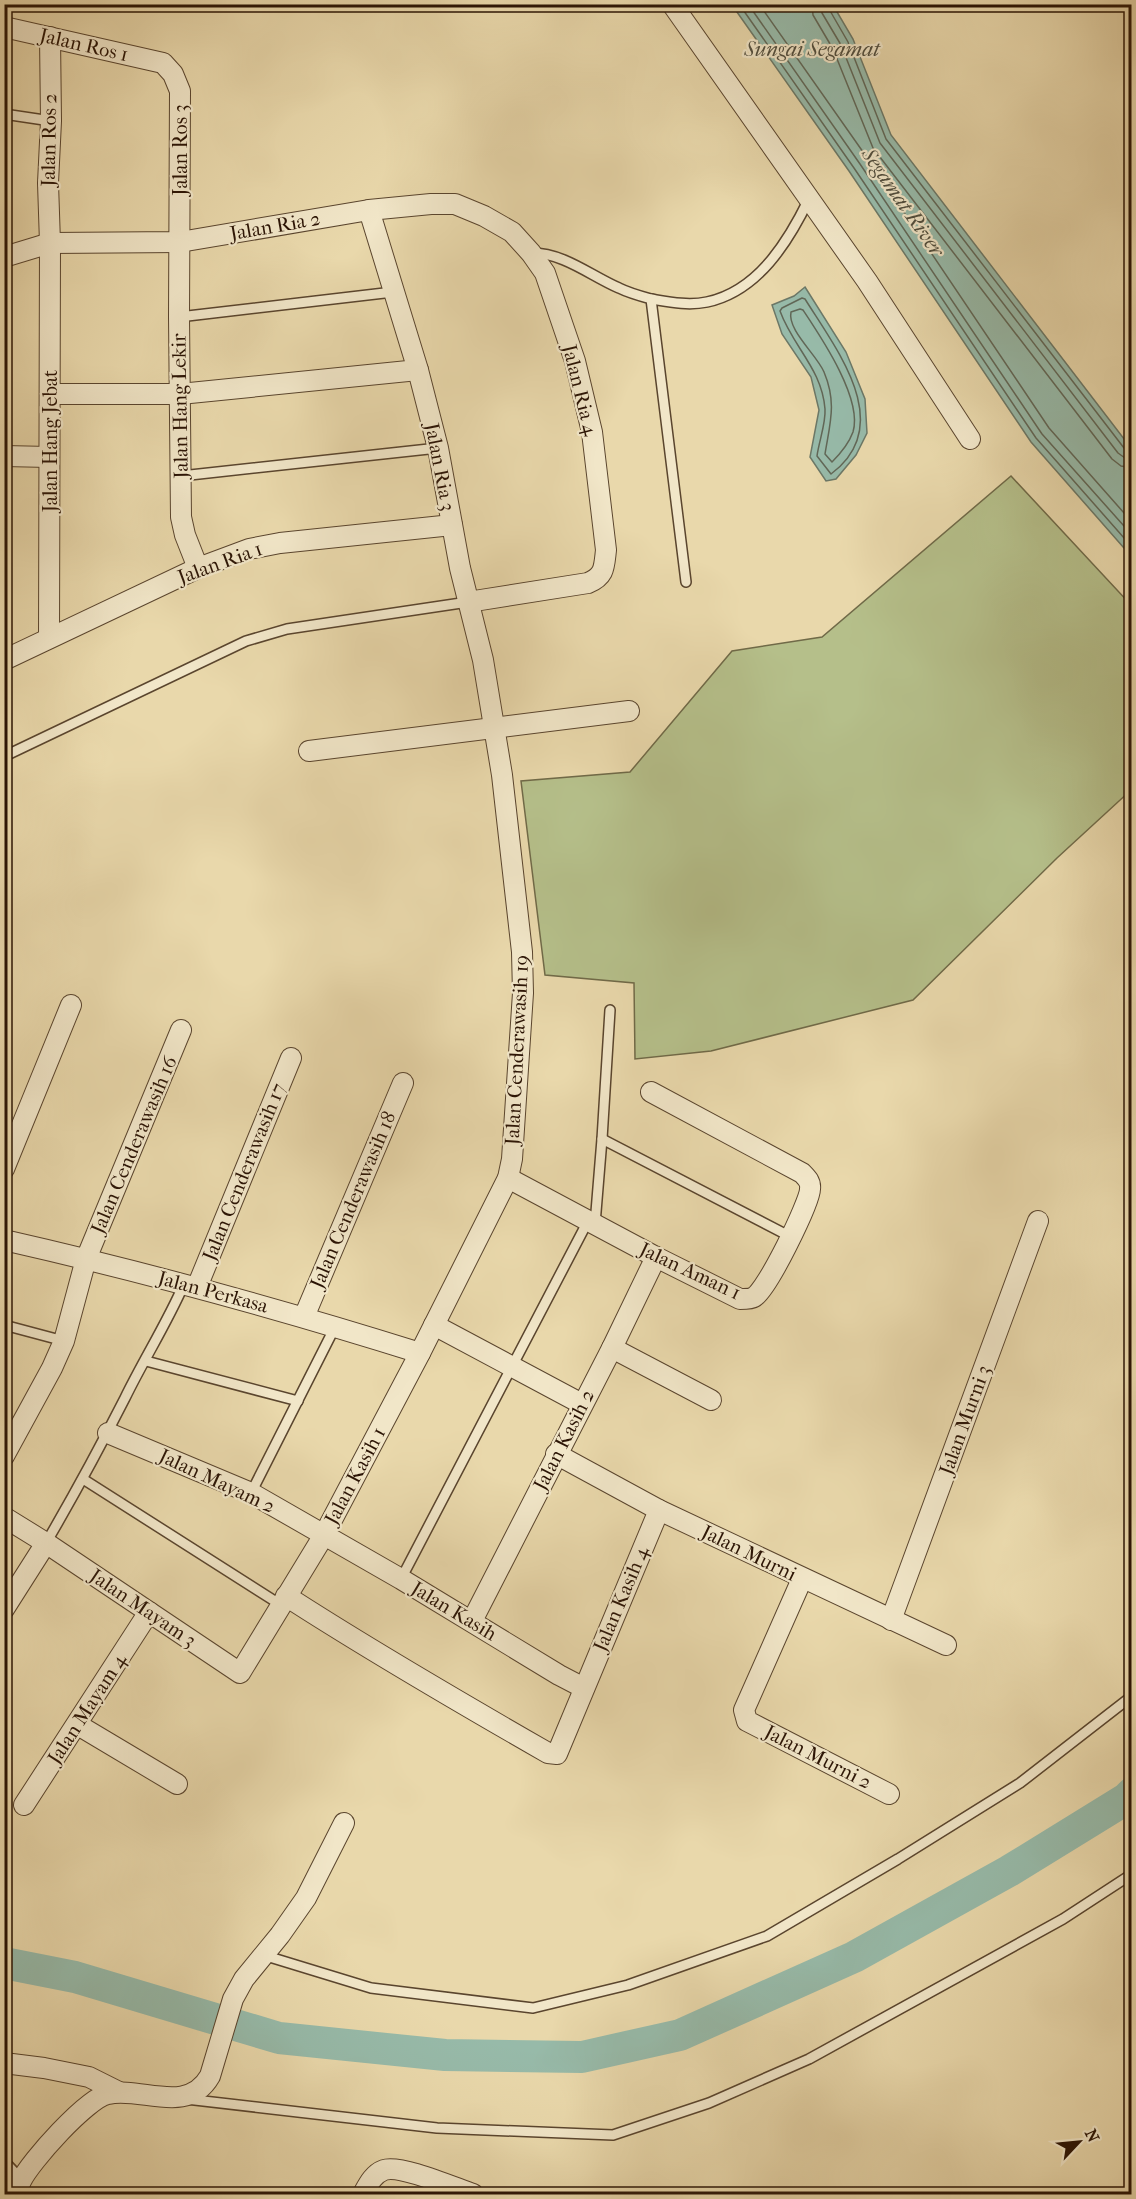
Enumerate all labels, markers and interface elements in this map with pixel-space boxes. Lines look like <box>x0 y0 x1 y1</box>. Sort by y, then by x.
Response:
street label: Jalan Ros 1 <box>36 23 131 66</box>
water label: Sungai Segamat <box>743 37 881 61</box>
street label: Jalan Ros 2 <box>37 93 61 189</box>
street label: Jalan Ros 3 <box>169 104 192 198</box>
water label: Segamat River <box>856 142 950 262</box>
street label: Jalan Ria 2 <box>226 207 322 246</box>
street label: Jalan Hang Lekir <box>167 333 193 481</box>
street label: Jalan Ria 4 <box>557 340 603 439</box>
street label: Jalan Hang Jebat <box>39 370 62 514</box>
street label: Jalan Ria 3 <box>420 419 460 513</box>
street label: Jalan Ria 1 <box>173 537 265 590</box>
street label: Jalan Cenderawasih 19 <box>500 954 533 1148</box>
street label: Jalan Cenderawasih 16 <box>85 1053 182 1239</box>
street label: Jalan Cenderawasih 17 <box>197 1079 290 1266</box>
street label: Jalan Cenderawasih 18 <box>305 1108 401 1294</box>
street label: Jalan Aman 1 <box>634 1237 744 1304</box>
street label: Jalan Perkasa <box>154 1266 271 1318</box>
street label: Jalan Murni 3 <box>934 1362 995 1480</box>
street label: Jalan Kasih 2 <box>528 1386 599 1496</box>
street label: Jalan Kasih 1 <box>319 1423 390 1530</box>
street label: Jalan Mayam 2 <box>154 1443 279 1518</box>
street label: Jalan Murni <box>696 1519 800 1586</box>
street label: Jalan Kasih 4 <box>588 1542 654 1657</box>
street label: Jalan Mayam 3 <box>84 1563 200 1652</box>
street label: Jalan Kasih <box>405 1576 502 1646</box>
street label: Jalan Mayam 4 <box>42 1649 132 1770</box>
street label: Jalan Murni 2 <box>759 1719 875 1794</box>
north arrow <box>1049 2112 1109 2172</box>
text: N <box>1081 2126 1104 2146</box>

